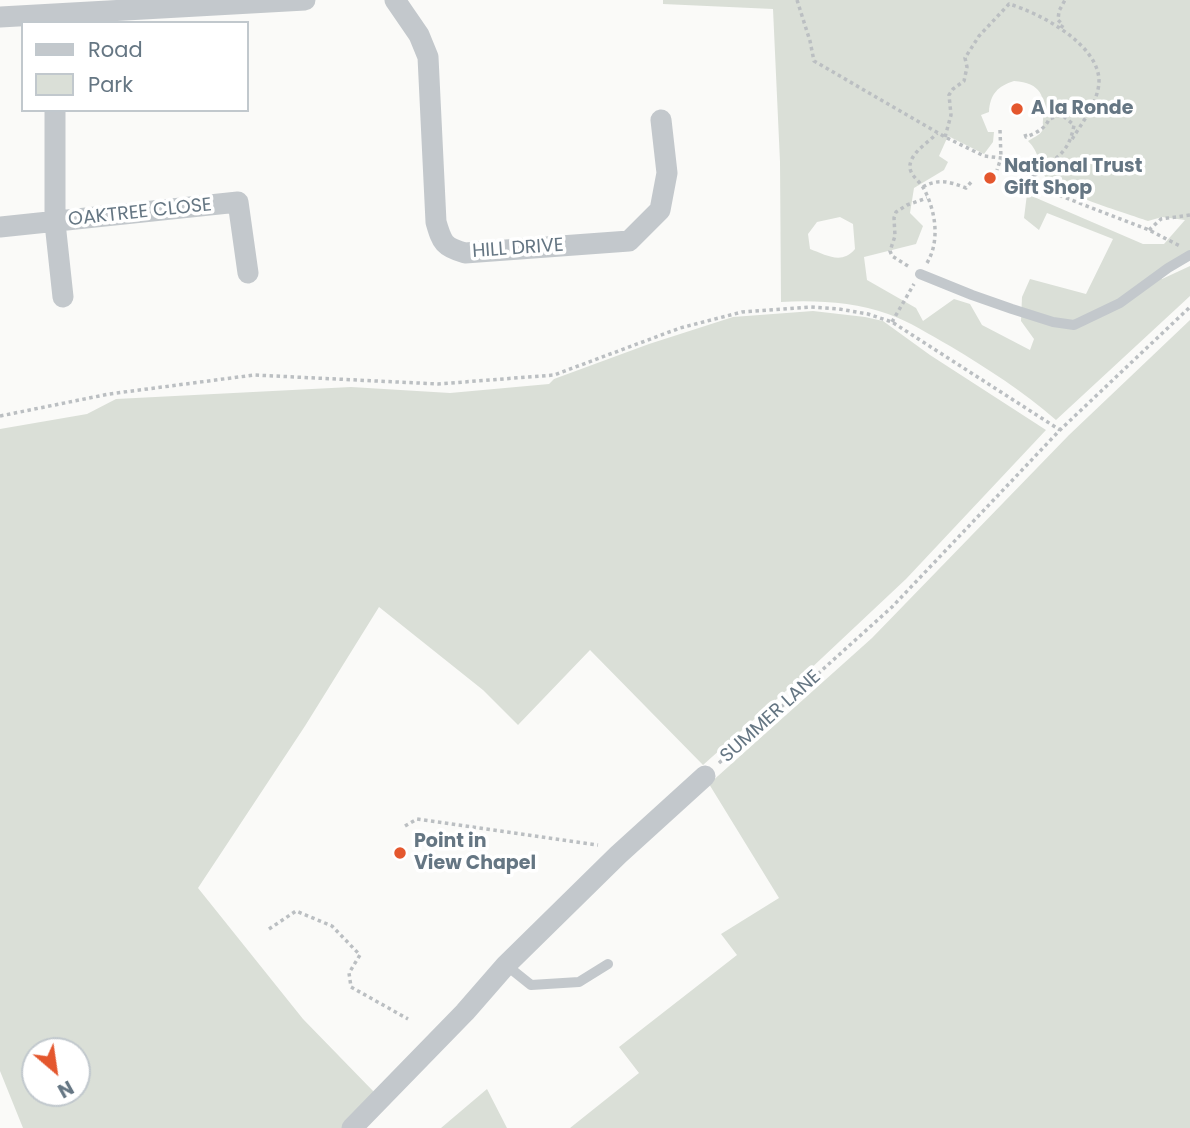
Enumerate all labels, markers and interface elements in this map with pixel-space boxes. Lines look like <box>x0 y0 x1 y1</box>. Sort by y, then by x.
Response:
legend <box>21 21 248 112</box>
text: Road <box>88 35 143 64</box>
text: Park <box>88 70 133 99</box>
place label: A la Ronde <box>1031 98 1133 120</box>
marker: A la Ronde <box>1009 101 1025 117</box>
place label: National Trust Gift Shop <box>1004 156 1142 200</box>
marker: National Trust Gift Shop <box>982 170 998 186</box>
street label: OAKTREE CLOSE <box>67 194 213 232</box>
street label: HILL DRIVE <box>472 234 564 264</box>
street label: SUMMER LANE <box>716 666 826 768</box>
place label: Point in View Chapel <box>414 831 536 875</box>
marker: Point in View Chapel <box>392 845 408 861</box>
north arrow <box>21 1037 91 1107</box>
text: N <box>53 1074 78 1104</box>

